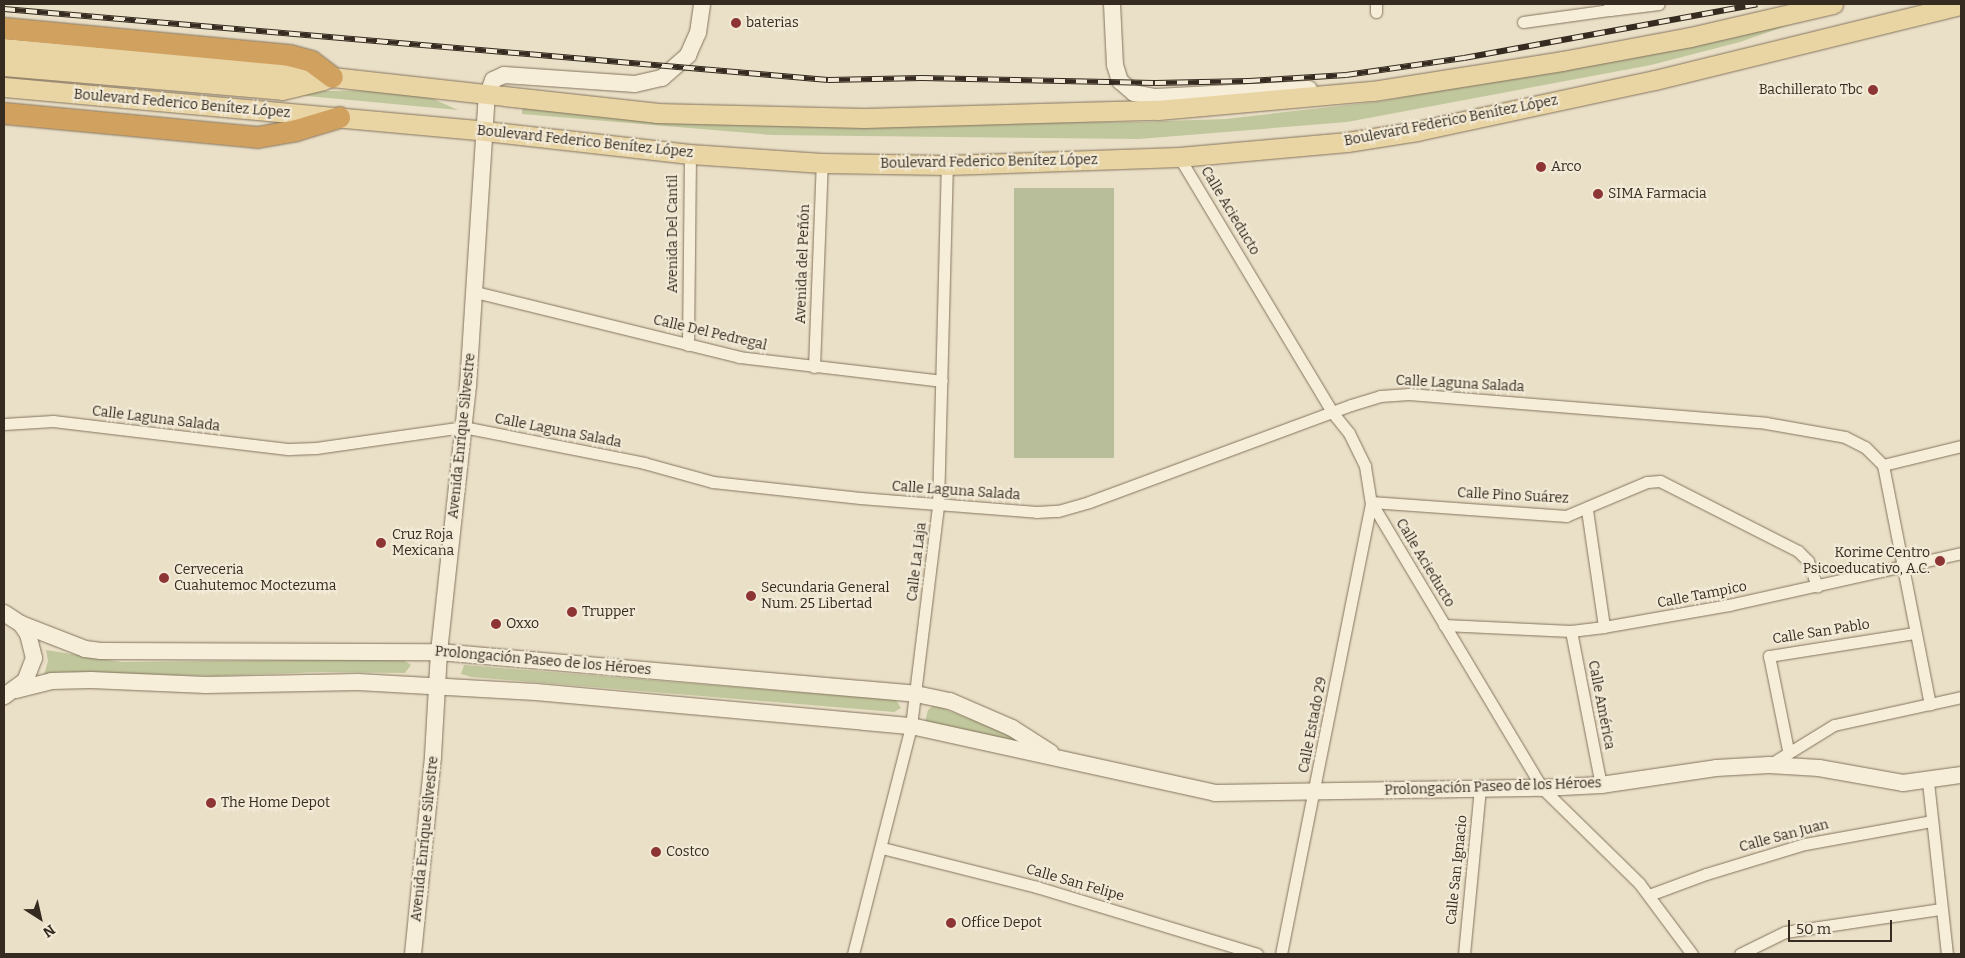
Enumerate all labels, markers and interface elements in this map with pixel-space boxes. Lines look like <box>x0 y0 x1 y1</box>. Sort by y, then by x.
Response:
place label: baterias <box>746 15 799 31</box>
marker: baterias <box>730 17 742 29</box>
place label: Bachillerato Tbc <box>1759 82 1863 98</box>
marker: Bachillerato Tbc <box>1867 84 1879 96</box>
street label: Boulevard Federico Benítez López <box>73 86 291 122</box>
street label: Boulevard Federico Benítez López <box>1343 92 1559 150</box>
street label: Boulevard Federico Benítez López <box>476 122 694 162</box>
street label: Boulevard Federico Benítez López <box>880 152 1098 172</box>
place label: Arco <box>1551 159 1581 175</box>
marker: Arco <box>1535 161 1547 173</box>
street label: Calle Acieducto <box>1197 164 1263 258</box>
street label: Avenida Del Cantil <box>665 175 681 293</box>
place label: SIMA Farmacia <box>1608 186 1707 202</box>
marker: SIMA Farmacia <box>1592 188 1604 200</box>
street label: Avenida del Peñón <box>793 204 813 324</box>
street label: Calle Del Pedregal <box>651 312 769 354</box>
street label: Avenida Enríque Silvestre <box>445 352 479 520</box>
street label: Calle Laguna Salada <box>1395 372 1525 396</box>
street label: Calle Laguna Salada <box>91 403 221 435</box>
street label: Calle Laguna Salada <box>493 410 623 452</box>
street label: Calle Laguna Salada <box>891 478 1021 504</box>
street label: Calle Pino Suárez <box>1457 485 1569 507</box>
street label: Calle Acieducto <box>1392 516 1458 610</box>
street label: Calle La Laja <box>904 521 930 603</box>
place label: Cruz Roja Mexicana <box>392 527 454 560</box>
marker: Cruz Roja Mexicana <box>374 536 388 550</box>
place label: Korime Centro Psicoeducativo, A.C. <box>1803 545 1930 578</box>
marker: Korime Centro Psicoeducativo, A.C. <box>1934 555 1946 567</box>
place label: Cerveceria Cuahutemoc Moctezuma <box>174 562 337 594</box>
marker: Cerveceria Cuahutemoc Moctezuma <box>158 572 170 584</box>
street label: Calle Tampico <box>1656 578 1748 612</box>
place label: Secundaria General Num. 25 Libertad <box>761 580 889 612</box>
marker: Secundaria General Num. 25 Libertad <box>745 590 757 602</box>
place label: Trupper <box>582 604 635 620</box>
marker: Trupper <box>566 606 578 618</box>
place label: Oxxo <box>506 616 539 632</box>
street label: Calle San Pablo <box>1771 616 1871 648</box>
marker: Oxxo <box>490 618 502 630</box>
street label: Prolongación Paseo de los Héroes <box>434 643 652 679</box>
street label: Calle América <box>1584 659 1618 751</box>
street label: Calle Estado 29 <box>1295 675 1331 775</box>
street label: Avenida Enríque Silvestre <box>408 755 442 923</box>
street label: Prolongación Paseo de los Héroes <box>1384 775 1602 799</box>
place label: The Home Depot <box>221 795 330 811</box>
marker: The Home Depot <box>205 797 217 809</box>
street label: Calle San Ignacio <box>1443 814 1471 926</box>
street label: Calle San Juan <box>1737 816 1831 856</box>
place label: Costco <box>666 844 709 860</box>
marker: Costco <box>650 846 662 858</box>
street label: Calle San Felipe <box>1024 861 1126 905</box>
north arrow <box>15 893 65 943</box>
scale bar <box>1790 910 1894 942</box>
place label: Office Depot <box>961 915 1042 931</box>
marker: Office Depot <box>945 917 957 929</box>
text: 50 m <box>1796 920 1831 938</box>
text: N <box>40 921 58 941</box>

